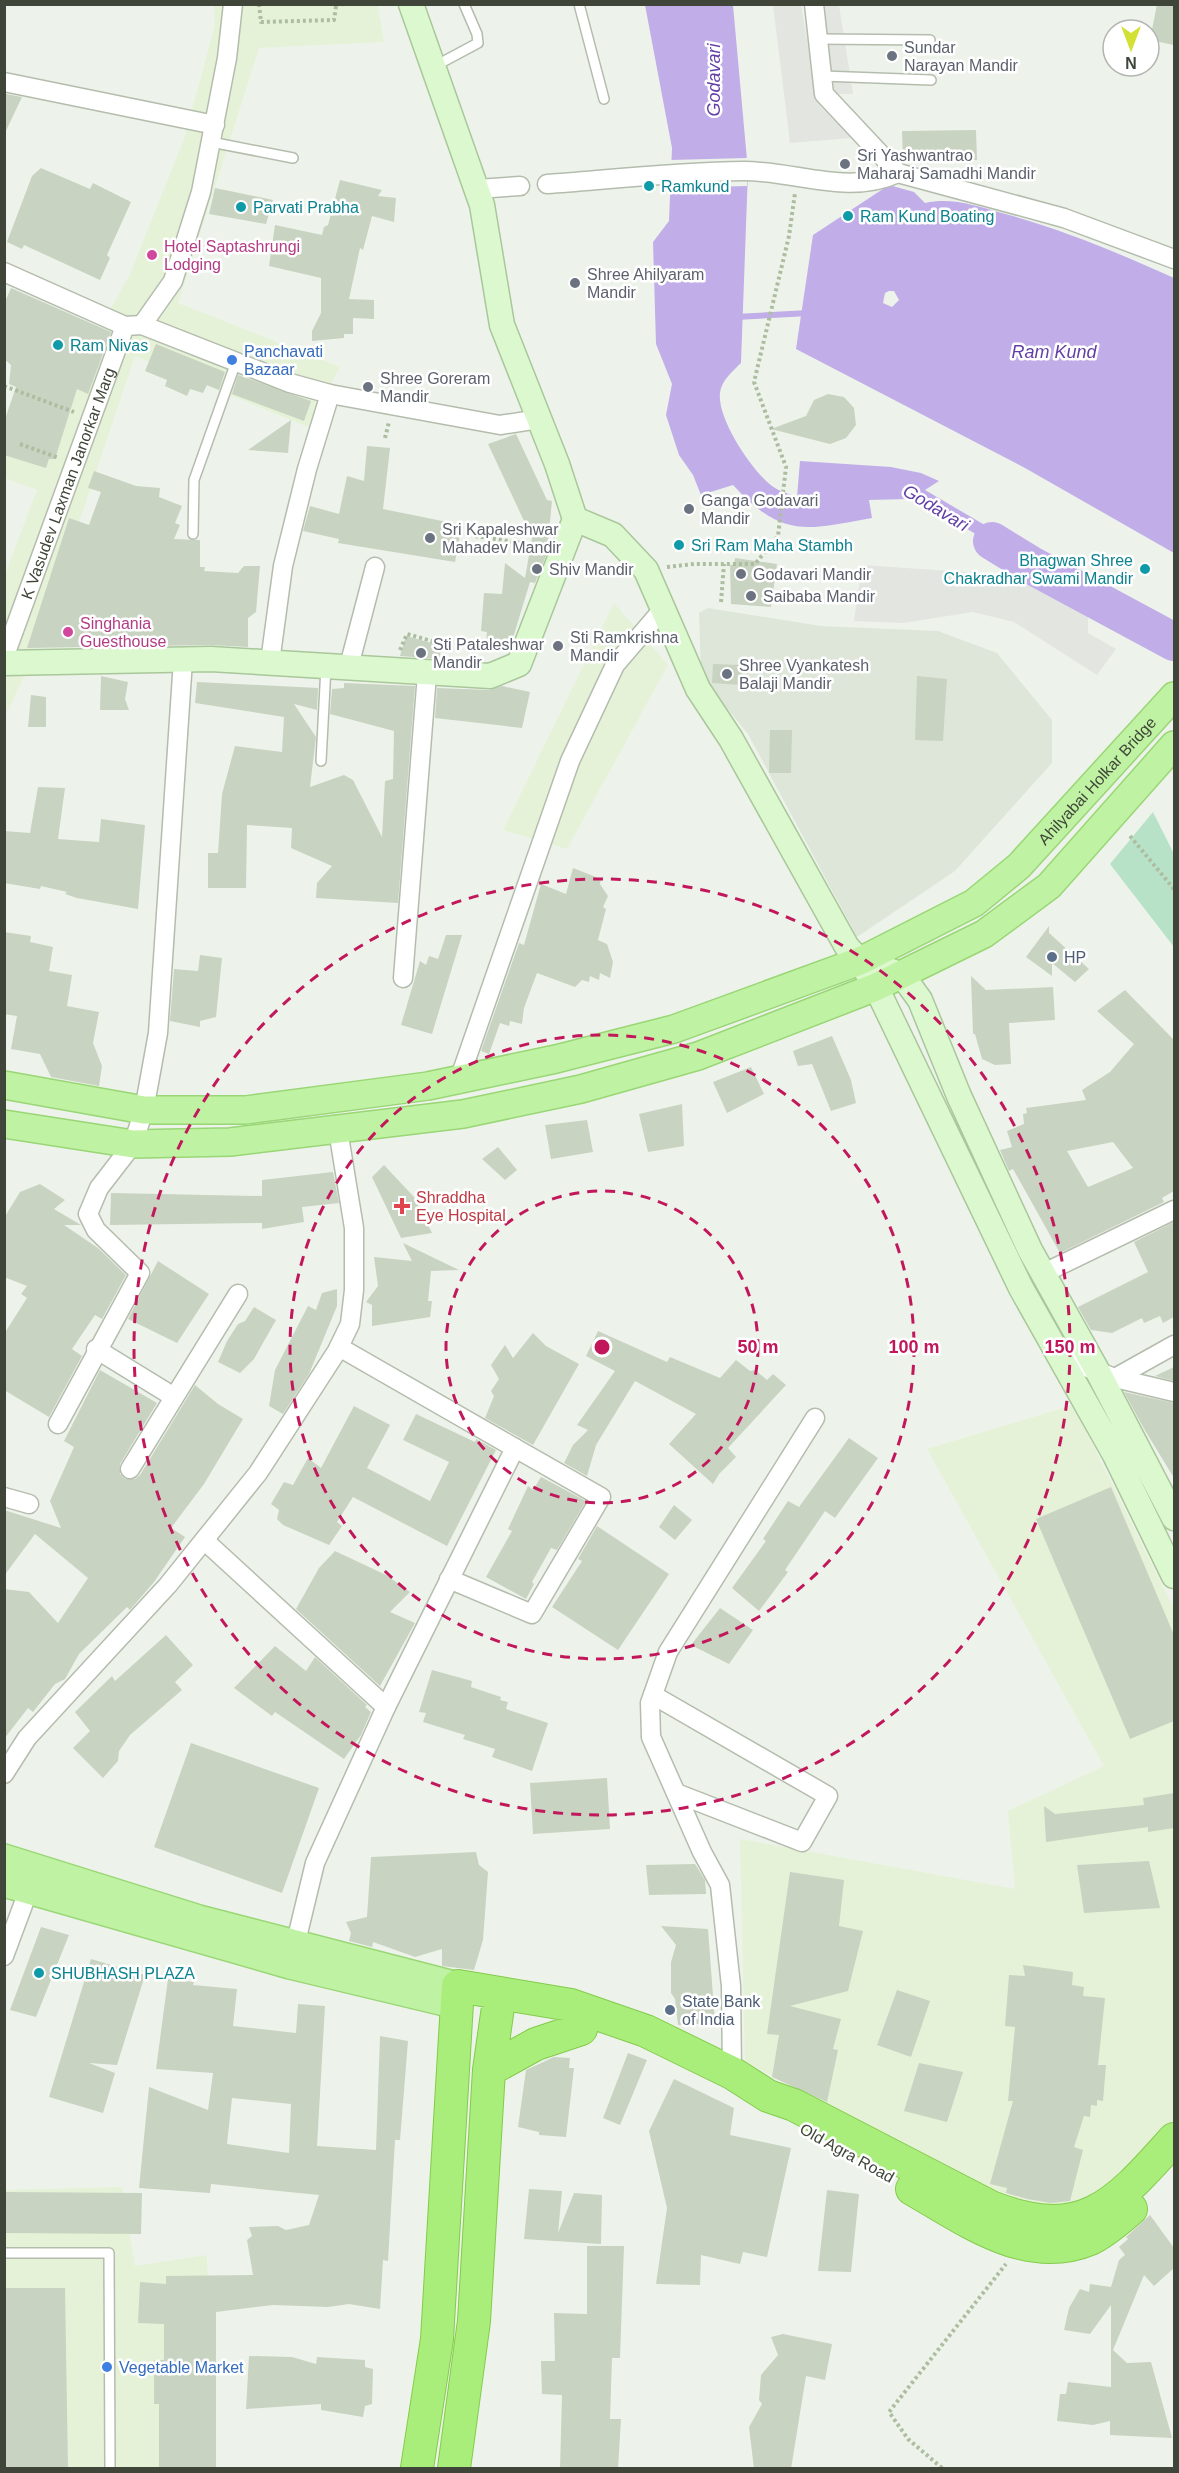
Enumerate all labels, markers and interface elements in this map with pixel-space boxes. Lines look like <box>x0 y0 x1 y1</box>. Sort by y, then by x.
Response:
north arrow <box>1101 18 1161 78</box>
place label: Sundar Narayan Mandir <box>904 39 1019 74</box>
water label: Godavari <box>704 42 724 117</box>
marker: Sundar Narayan Mandir <box>885 49 899 63</box>
text: N <box>1125 54 1137 71</box>
place label: Sri Yashwantrao Maharaj Samadhi Mandir <box>857 147 1036 182</box>
marker: Sri Yashwantrao Maharaj Samadhi Mandir <box>838 157 852 171</box>
place label: Ramkund <box>661 178 729 195</box>
marker: Ramkund <box>642 179 656 193</box>
place label: Parvati Prabha <box>253 199 359 216</box>
marker: Parvati Prabha <box>234 200 248 214</box>
place label: Ram Kund Boating <box>860 208 994 225</box>
marker: Ram Kund Boating <box>841 209 855 223</box>
place label: Hotel Saptashrungi Lodging <box>164 238 300 273</box>
marker: Hotel Saptashrungi Lodging <box>145 248 159 262</box>
place label: Shree Ahilyaram Mandir <box>587 266 704 301</box>
marker: Shree Ahilyaram Mandir <box>568 276 582 290</box>
place label: Ram Nivas <box>70 337 148 354</box>
marker: Ram Nivas <box>51 338 65 352</box>
water label: Ram Kund <box>1011 342 1098 362</box>
place label: Panchavati Bazaar <box>244 343 323 378</box>
marker: Panchavati Bazaar <box>225 353 239 367</box>
street label: K Vasudev Laxman Janorkar Marg <box>18 365 118 601</box>
place label: Shree Goreram Mandir <box>380 370 490 405</box>
marker: Shree Goreram Mandir <box>361 380 375 394</box>
water label: Godavari <box>900 481 973 536</box>
place label: Ganga Godavari Mandir <box>701 492 818 527</box>
marker: Ganga Godavari Mandir <box>682 502 696 516</box>
place label: Sri Kapaleshwar Mahadev Mandir <box>442 521 562 556</box>
marker: Sri Kapaleshwar Mahadev Mandir <box>423 531 437 545</box>
place label: Sri Ram Maha Stambh <box>691 537 853 554</box>
marker: Sri Ram Maha Stambh <box>672 538 686 552</box>
place label: Bhagwan Shree Chakradhar Swami Mandir <box>944 552 1134 587</box>
place label: Shiv Mandir <box>549 561 634 578</box>
marker: Shiv Mandir <box>530 562 544 576</box>
marker: Bhagwan Shree Chakradhar Swami Mandir <box>1138 562 1152 576</box>
place label: Godavari Mandir <box>753 566 872 583</box>
marker: Godavari Mandir <box>734 567 748 581</box>
place label: Saibaba Mandir <box>763 588 876 605</box>
marker: Saibaba Mandir <box>744 589 758 603</box>
place label: Singhania Guesthouse <box>80 615 166 650</box>
marker: Singhania Guesthouse <box>61 625 75 639</box>
place label: Sti Ramkrishna Mandir <box>570 629 679 664</box>
place label: Sti Pataleshwar Mandir <box>433 636 545 671</box>
marker: Sti Ramkrishna Mandir <box>551 639 565 653</box>
marker: Sti Pataleshwar Mandir <box>414 646 428 660</box>
place label: Shree Vyankatesh Balaji Mandir <box>739 657 869 692</box>
marker: Shree Vyankatesh Balaji Mandir <box>720 667 734 681</box>
street label: Ahilyabai Holkar Bridge <box>1034 713 1159 848</box>
place label: HP <box>1064 949 1086 966</box>
marker: HP <box>1045 950 1059 964</box>
place label: Shraddha Eye Hospital <box>416 1189 506 1224</box>
marker: Shraddha Eye Hospital <box>393 1197 411 1215</box>
centre of rings <box>592 1337 612 1357</box>
text: 50 m <box>737 1337 779 1357</box>
text: 100 m <box>888 1337 940 1357</box>
text: 150 m <box>1044 1337 1096 1357</box>
place label: SHUBHASH PLAZA <box>51 1965 195 1982</box>
marker: SHUBHASH PLAZA <box>32 1966 46 1980</box>
place label: State Bank of India <box>682 1993 761 2028</box>
marker: State Bank of India <box>663 2003 677 2017</box>
street label: Old Agra Road <box>797 2120 897 2186</box>
place label: Vegetable Market <box>119 2359 244 2376</box>
marker: Vegetable Market <box>100 2360 114 2374</box>

